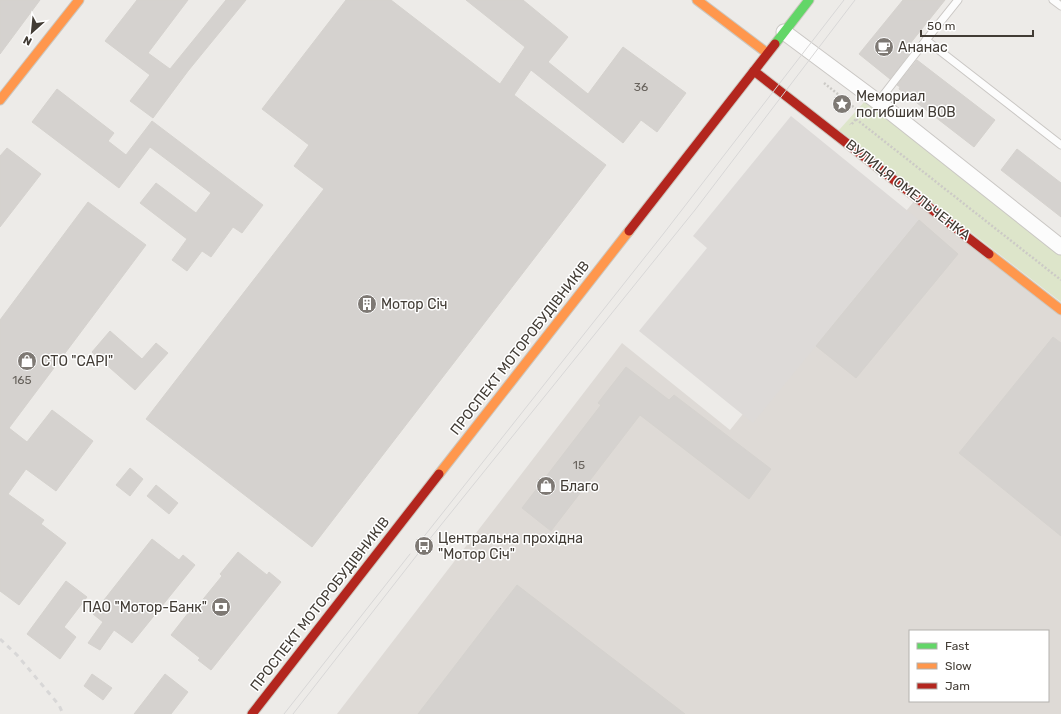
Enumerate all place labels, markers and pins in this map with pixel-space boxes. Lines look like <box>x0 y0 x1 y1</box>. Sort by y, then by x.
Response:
cafe icon: Ананас <box>873 36 895 58</box>
place label: Ананас <box>898 39 948 56</box>
place label: Мемориал погибшим ВОВ <box>856 88 956 121</box>
place icon: Мемориал погибшим ВОВ <box>831 93 853 115</box>
building icon: Мотор Січ <box>356 293 378 315</box>
place label: Мотор Січ <box>381 296 448 313</box>
shop icon: СТО "CAPI" <box>16 350 38 372</box>
place label: СТО "CAPI" <box>41 353 113 370</box>
shop icon: Благо <box>535 475 557 497</box>
place label: Благо <box>560 478 599 495</box>
place label: Центральна прохідна "Мотор Січ" <box>438 530 583 563</box>
bus stop icon: Центральна прохідна "Мотор Січ" <box>413 535 435 557</box>
bank icon: ПАО "Мотор-Банк" <box>210 596 232 618</box>
place label: ПАО "Мотор-Банк" <box>82 599 207 616</box>

